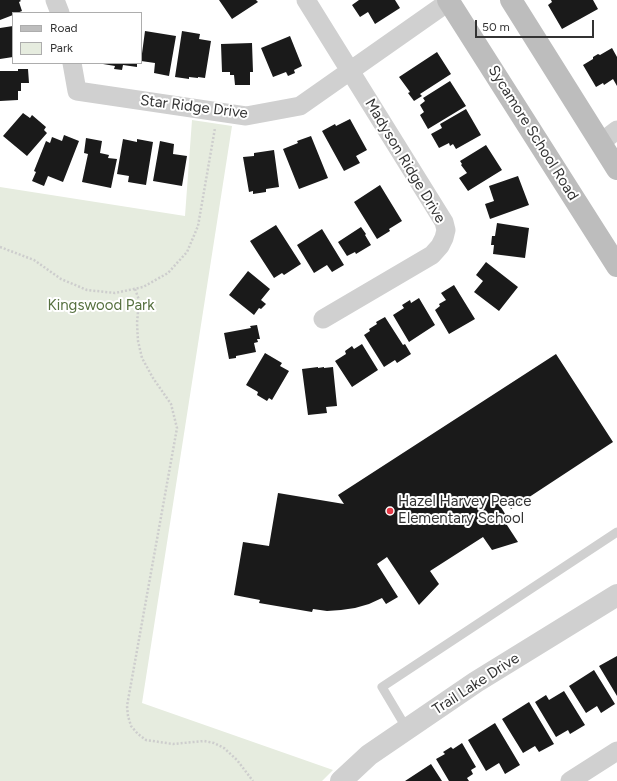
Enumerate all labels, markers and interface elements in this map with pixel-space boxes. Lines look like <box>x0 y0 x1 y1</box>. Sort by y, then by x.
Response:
legend <box>12 12 142 64</box>
scale bar <box>477 12 596 38</box>
text: 50 m <box>482 20 510 34</box>
text: Road <box>50 21 78 35</box>
text: Park <box>50 41 73 55</box>
street label: Sycamore School Road <box>484 62 582 204</box>
street label: Star Ridge Drive <box>139 91 249 123</box>
street label: Madyson Ridge Drive <box>361 96 449 226</box>
park label: Kingswood Park <box>48 297 154 315</box>
place label: Hazel Harvey Peace Elementary School <box>398 493 531 528</box>
marker: Hazel Harvey Peace Elementary School <box>385 506 395 516</box>
street label: Trail Lake Drive <box>429 649 523 719</box>

